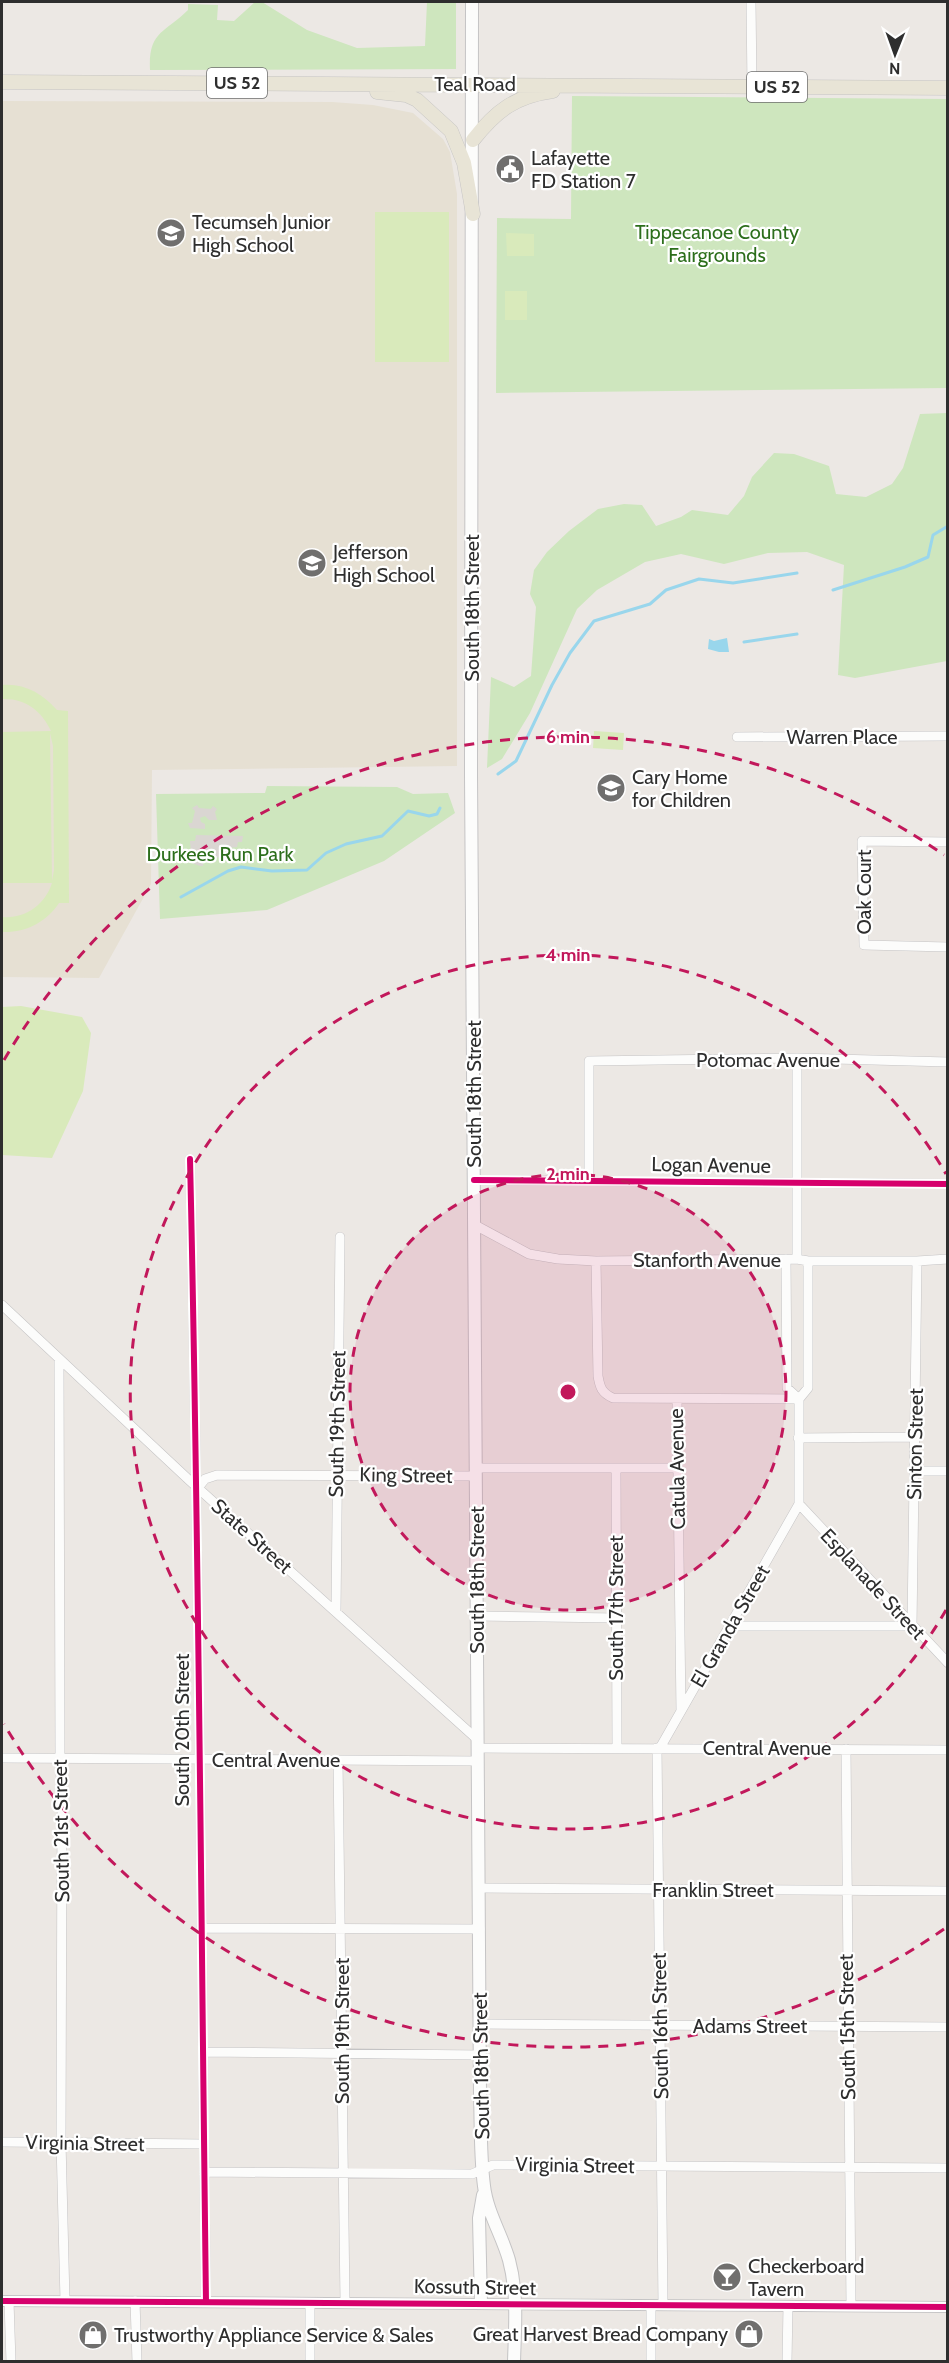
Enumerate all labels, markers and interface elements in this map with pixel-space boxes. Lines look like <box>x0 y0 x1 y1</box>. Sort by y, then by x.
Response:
north arrow <box>865 24 925 84</box>
text: N <box>889 59 901 78</box>
road number: US 52 <box>207 68 267 98</box>
street label: Teal Road <box>434 72 516 96</box>
road number: US 52 <box>747 72 807 102</box>
place label: Lafayette FD Station 7 <box>531 146 636 193</box>
public building icon: Lafayette FD Station 7 <box>494 153 526 185</box>
place label: Tecumseh Junior High School <box>192 210 331 257</box>
school or university icon: Tecumseh Junior High School <box>155 217 187 249</box>
park label: Tippecanoe County Fairgrounds <box>635 220 799 267</box>
street label: South 18th Street <box>460 534 484 682</box>
place label: Jefferson High School <box>332 540 435 587</box>
school or university icon: Jefferson High School <box>296 547 328 579</box>
street label: Warren Place <box>787 725 897 749</box>
text: 6 min <box>546 726 590 748</box>
place label: Cary Home for Children <box>632 765 731 812</box>
school or university icon: Cary Home for Children <box>595 772 627 804</box>
park label: Durkees Run Park <box>146 842 294 866</box>
street label: Oak Court <box>852 849 876 934</box>
text: 4 min <box>545 944 591 966</box>
street label: South 18th Street <box>462 1020 486 1168</box>
street label: Potomac Avenue <box>696 1048 840 1072</box>
street label: Logan Avenue <box>651 1152 771 1178</box>
text: 2 min <box>546 1163 590 1185</box>
street label: Stanforth Avenue <box>633 1248 781 1272</box>
street label: South 19th Street <box>324 1350 350 1498</box>
centre of rings <box>558 1382 578 1402</box>
street label: Sinton Street <box>902 1388 928 1500</box>
street label: Catula Avenue <box>664 1408 690 1530</box>
street label: King Street <box>359 1462 453 1488</box>
street label: State Street <box>207 1494 297 1579</box>
street label: South 18th Street <box>465 1506 489 1654</box>
street label: Esplanade Street <box>816 1524 931 1645</box>
street label: South 17th Street <box>604 1535 628 1681</box>
street label: El Granda Street <box>685 1560 775 1691</box>
street label: South 20th Street <box>170 1653 194 1807</box>
street label: Central Avenue <box>703 1736 831 1760</box>
street label: Central Avenue <box>212 1748 340 1772</box>
street label: South 21st Street <box>48 1759 74 1903</box>
street label: Franklin Street <box>652 1878 774 1902</box>
street label: South 16th Street <box>647 1952 673 2100</box>
street label: South 15th Street <box>834 1954 860 2100</box>
street label: South 19th Street <box>330 1957 354 2104</box>
street label: South 18th Street <box>468 1992 494 2140</box>
street label: Adams Street <box>693 2014 808 2038</box>
street label: Virginia Street <box>25 2130 145 2156</box>
street label: Virginia Street <box>515 2152 635 2178</box>
place label: Checkerboard Tavern <box>748 2254 864 2301</box>
bar icon: Checkerboard Tavern <box>711 2261 743 2293</box>
street label: Kossuth Street <box>414 2274 537 2300</box>
shop icon: Great Harvest Bread Company <box>733 2318 765 2350</box>
shop icon: Trustworthy Appliance Service & Sales <box>77 2319 109 2351</box>
place label: Great Harvest Bread Company <box>473 2322 728 2346</box>
place label: Trustworthy Appliance Service & Sales <box>114 2323 434 2347</box>

